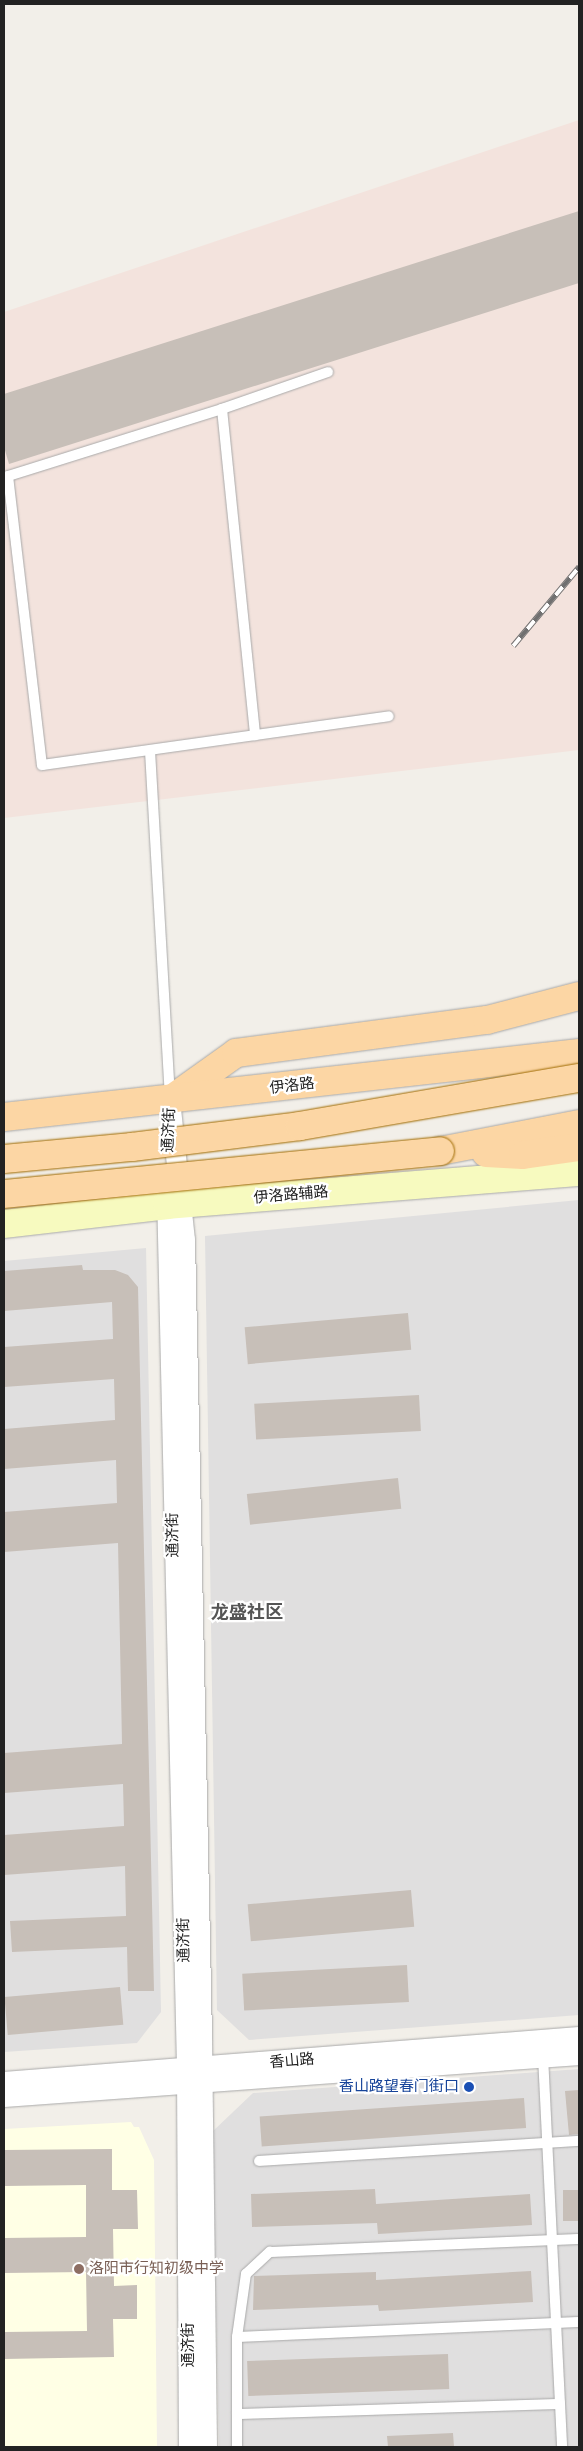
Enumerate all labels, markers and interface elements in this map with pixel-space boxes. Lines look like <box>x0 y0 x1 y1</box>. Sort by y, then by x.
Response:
street label: 伊洛路 <box>269 1074 315 1098</box>
street label: 通济街 <box>159 1107 179 1153</box>
street label: 伊洛路辅路 <box>253 1183 329 1207</box>
street label: 通济街 <box>164 1512 182 1558</box>
district label: 龙盛社区 <box>211 1601 283 1623</box>
street label: 通济街 <box>175 1917 193 1963</box>
street label: 香山路 <box>269 2050 315 2072</box>
place label: 香山路望春门街口 <box>339 2078 459 2096</box>
marker: 香山路望春门街口 <box>463 2081 475 2093</box>
place label: 洛阳市行知初级中学 <box>89 2260 224 2278</box>
marker: 洛阳市行知初级中学 <box>73 2263 85 2275</box>
street label: 通济街 <box>180 2323 198 2367</box>

